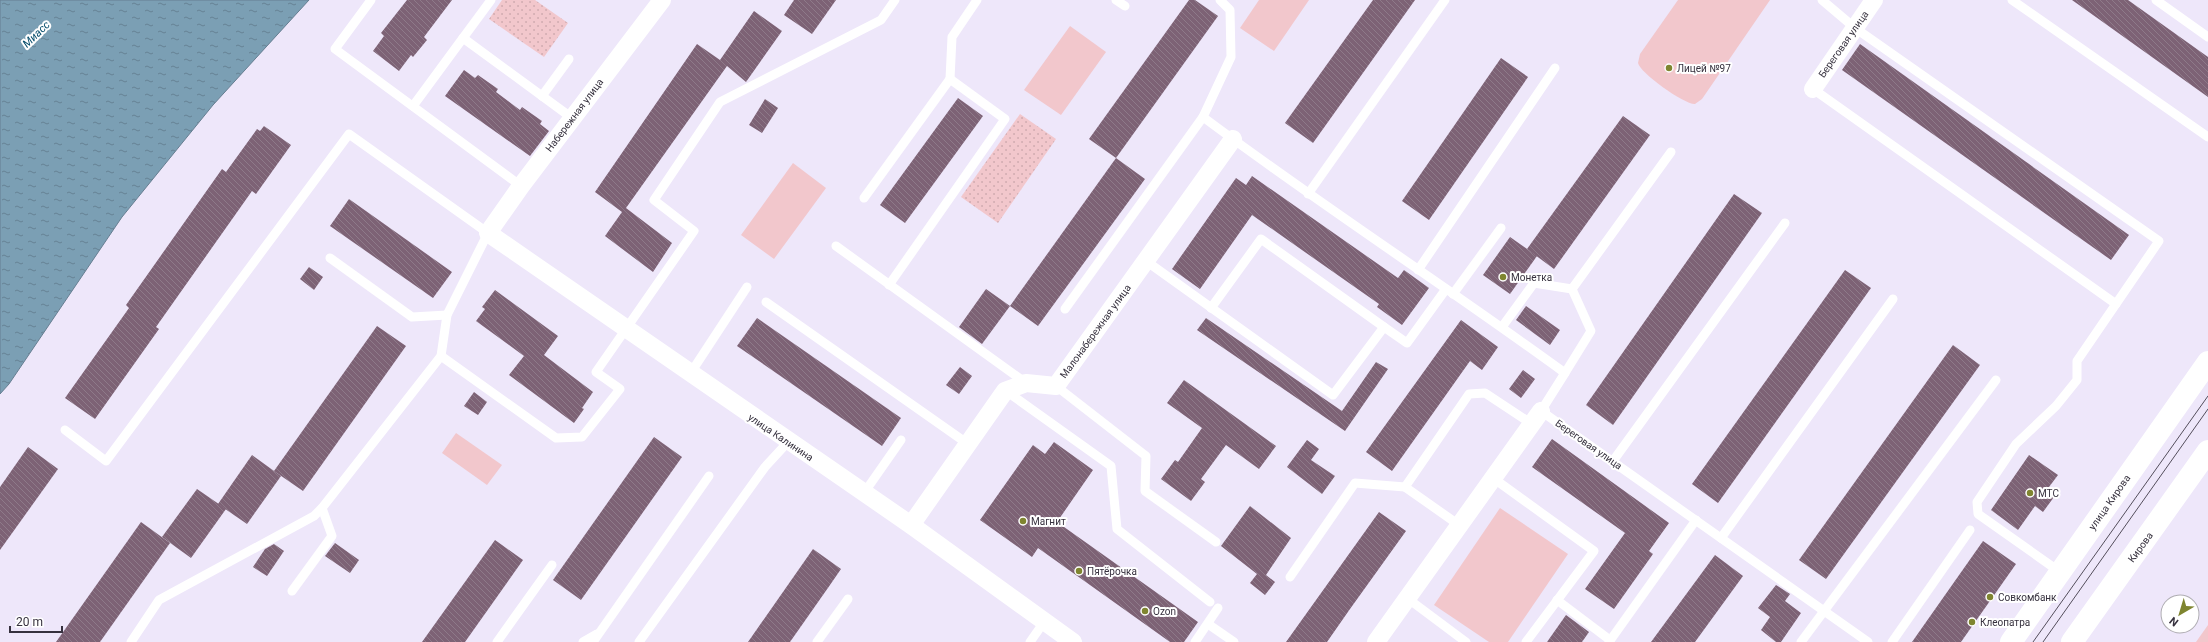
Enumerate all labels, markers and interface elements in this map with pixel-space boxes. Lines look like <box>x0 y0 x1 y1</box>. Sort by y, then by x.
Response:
street label: Береговая улица <box>1816 9 1871 80</box>
water label: Миасс <box>20 18 53 50</box>
marker: Лицей №97 <box>1664 63 1674 73</box>
place label: Лицей №97 <box>1677 63 1731 74</box>
street label: Набережная улица <box>543 77 605 154</box>
marker: Монетка <box>1498 272 1508 282</box>
place label: Монетка <box>1511 272 1552 283</box>
street label: Малонабережная улица <box>1058 282 1133 380</box>
street label: улица Калинина <box>746 412 815 463</box>
street label: Береговая улица <box>1553 417 1624 472</box>
street label: улица Кирова <box>2086 473 2132 532</box>
marker: МТС <box>2025 488 2035 498</box>
place label: МТС <box>2038 488 2059 499</box>
marker: Магнит <box>1018 516 1028 526</box>
place label: Магнит <box>1031 516 1066 527</box>
street label: Кирова <box>2126 530 2155 565</box>
marker: Пятёрочка <box>1074 566 1084 576</box>
place label: Пятёрочка <box>1087 566 1137 577</box>
marker: Совкомбанк <box>1985 592 1995 602</box>
place label: Совкомбанк <box>1998 592 2057 603</box>
north arrow <box>2160 594 2200 634</box>
marker: Ozon <box>1140 606 1150 616</box>
place label: Ozon <box>1153 606 1176 617</box>
scale bar <box>10 608 62 634</box>
text: N <box>2167 614 2181 629</box>
text: 20 m <box>16 615 43 629</box>
marker: Клеопатра <box>1967 617 1977 627</box>
place label: Клеопатра <box>1980 617 2030 628</box>

